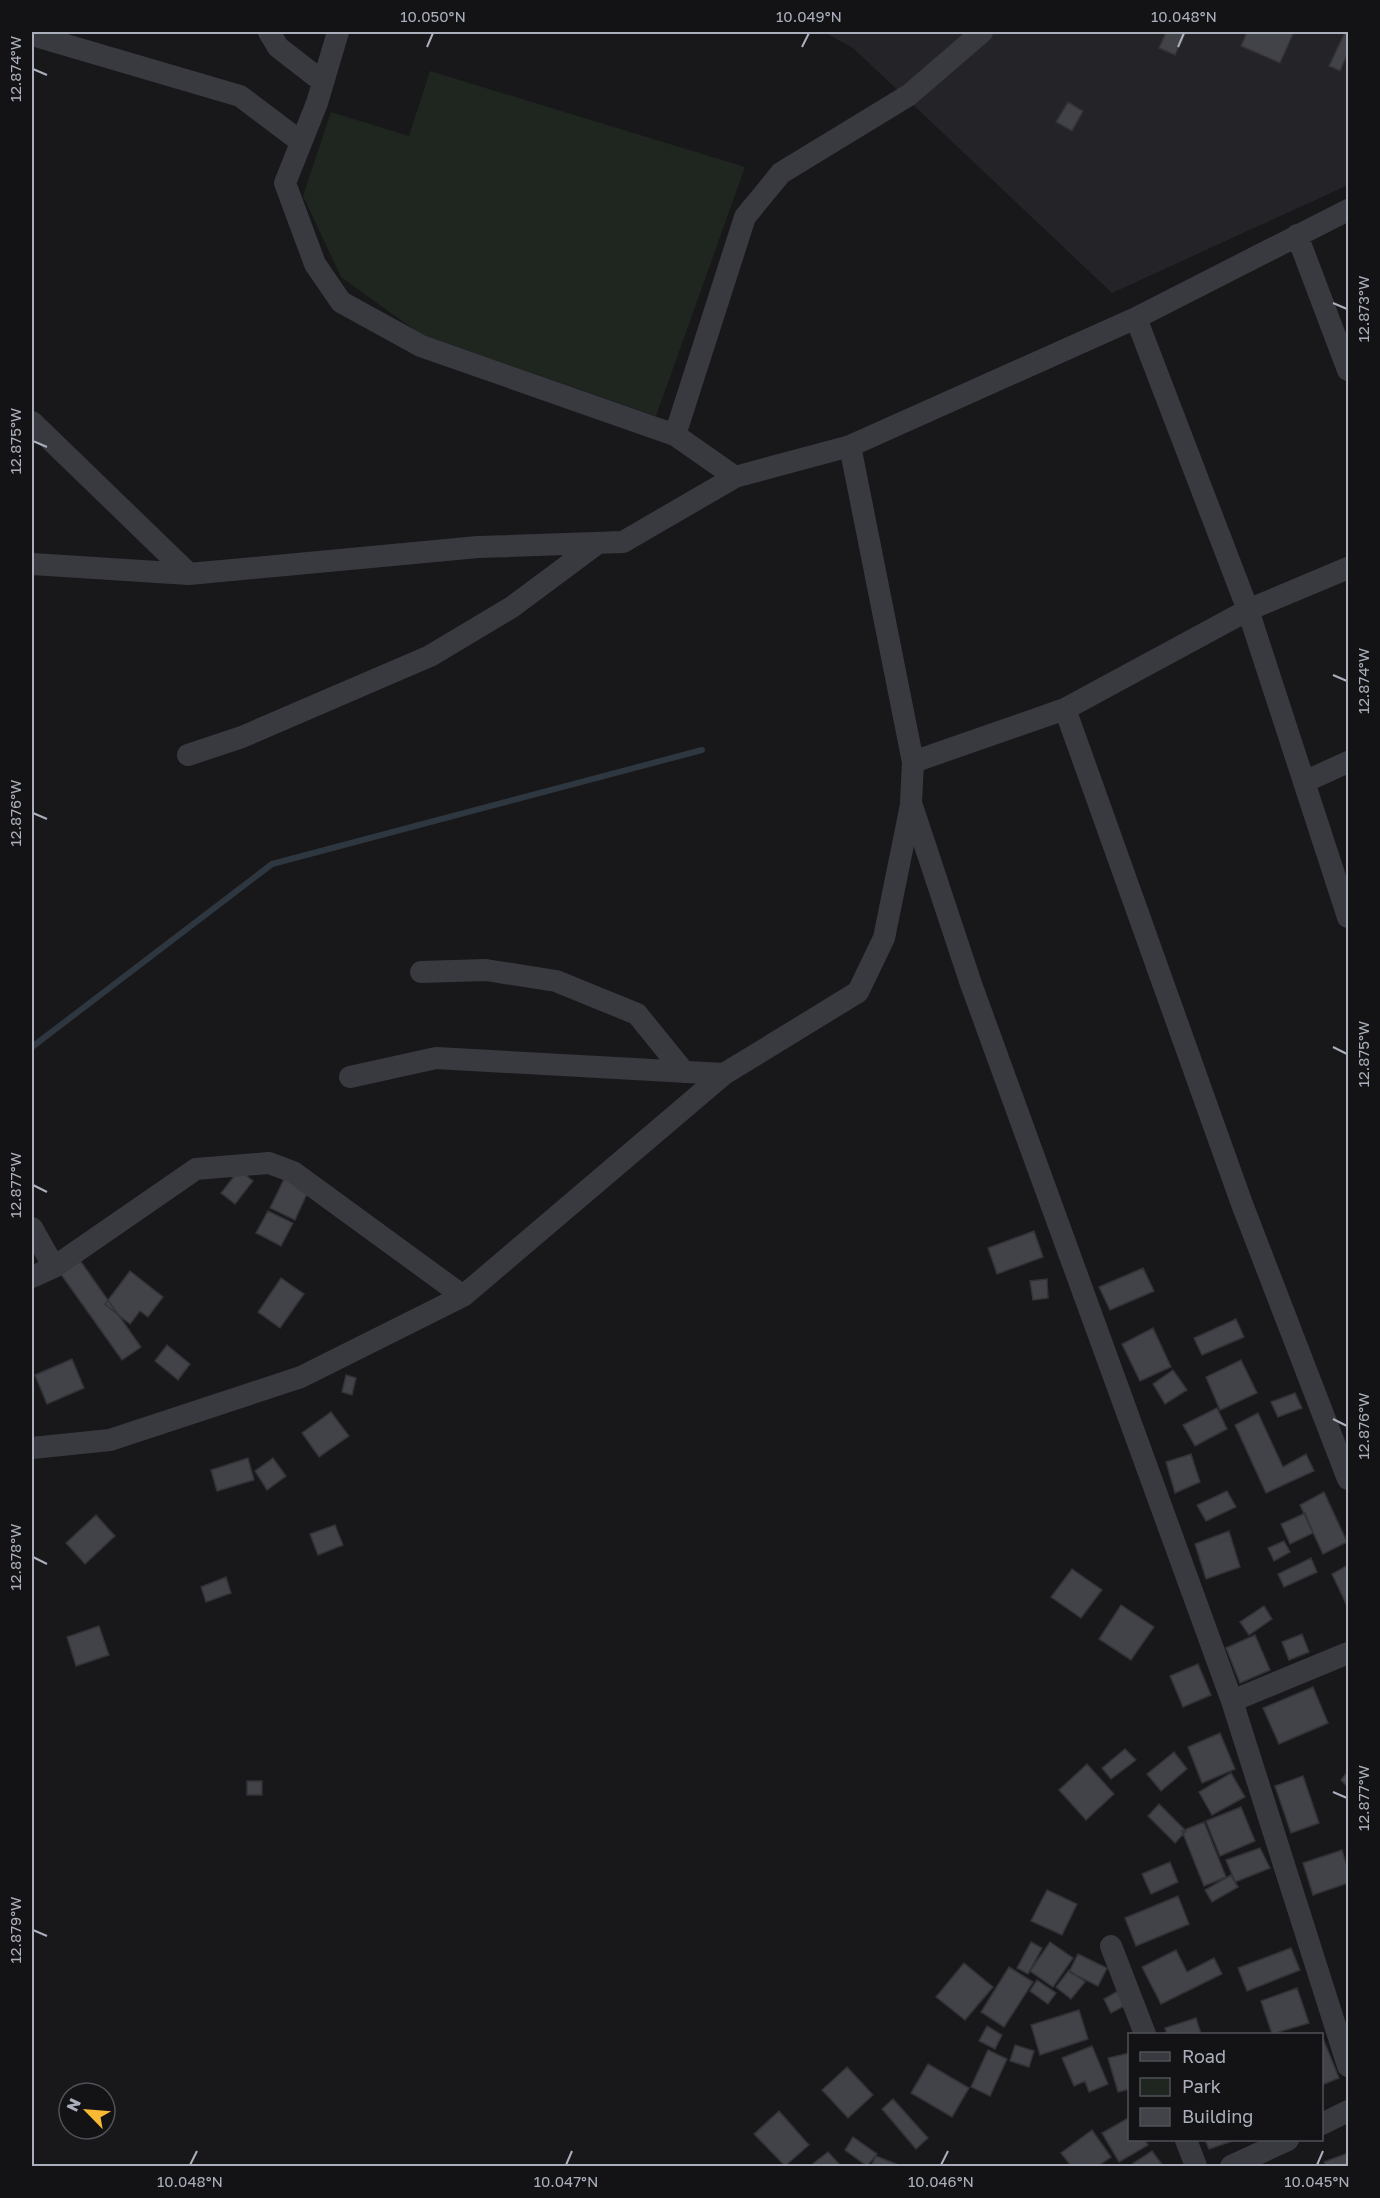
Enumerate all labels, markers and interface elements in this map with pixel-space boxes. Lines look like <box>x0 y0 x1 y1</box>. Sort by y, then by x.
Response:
text: 10.050°N <box>400 7 466 25</box>
text: 10.049°N <box>776 7 842 25</box>
text: 10.048°N <box>1151 7 1217 25</box>
text: 12.874°W <box>6 36 24 102</box>
text: 12.873°W <box>1354 276 1372 342</box>
text: 12.875°W <box>6 408 24 474</box>
text: 12.874°W <box>1354 648 1372 714</box>
text: 12.876°W <box>6 780 24 846</box>
text: 12.875°W <box>1354 1021 1372 1087</box>
text: 12.877°W <box>6 1152 24 1218</box>
text: 12.876°W <box>1354 1393 1372 1459</box>
text: 12.878°W <box>6 1524 24 1590</box>
text: 12.877°W <box>1354 1765 1372 1831</box>
text: 12.879°W <box>6 1897 24 1963</box>
legend <box>1128 2033 1323 2141</box>
text: Road <box>1182 2045 1226 2067</box>
text: Park <box>1182 2075 1221 2097</box>
north arrow <box>57 2081 117 2141</box>
text: N <box>62 2095 85 2114</box>
text: Building <box>1182 2105 1253 2127</box>
text: 10.048°N <box>157 2172 223 2190</box>
text: 10.047°N <box>534 2172 598 2190</box>
text: 10.046°N <box>908 2172 974 2190</box>
text: 10.045°N <box>1284 2172 1350 2190</box>

